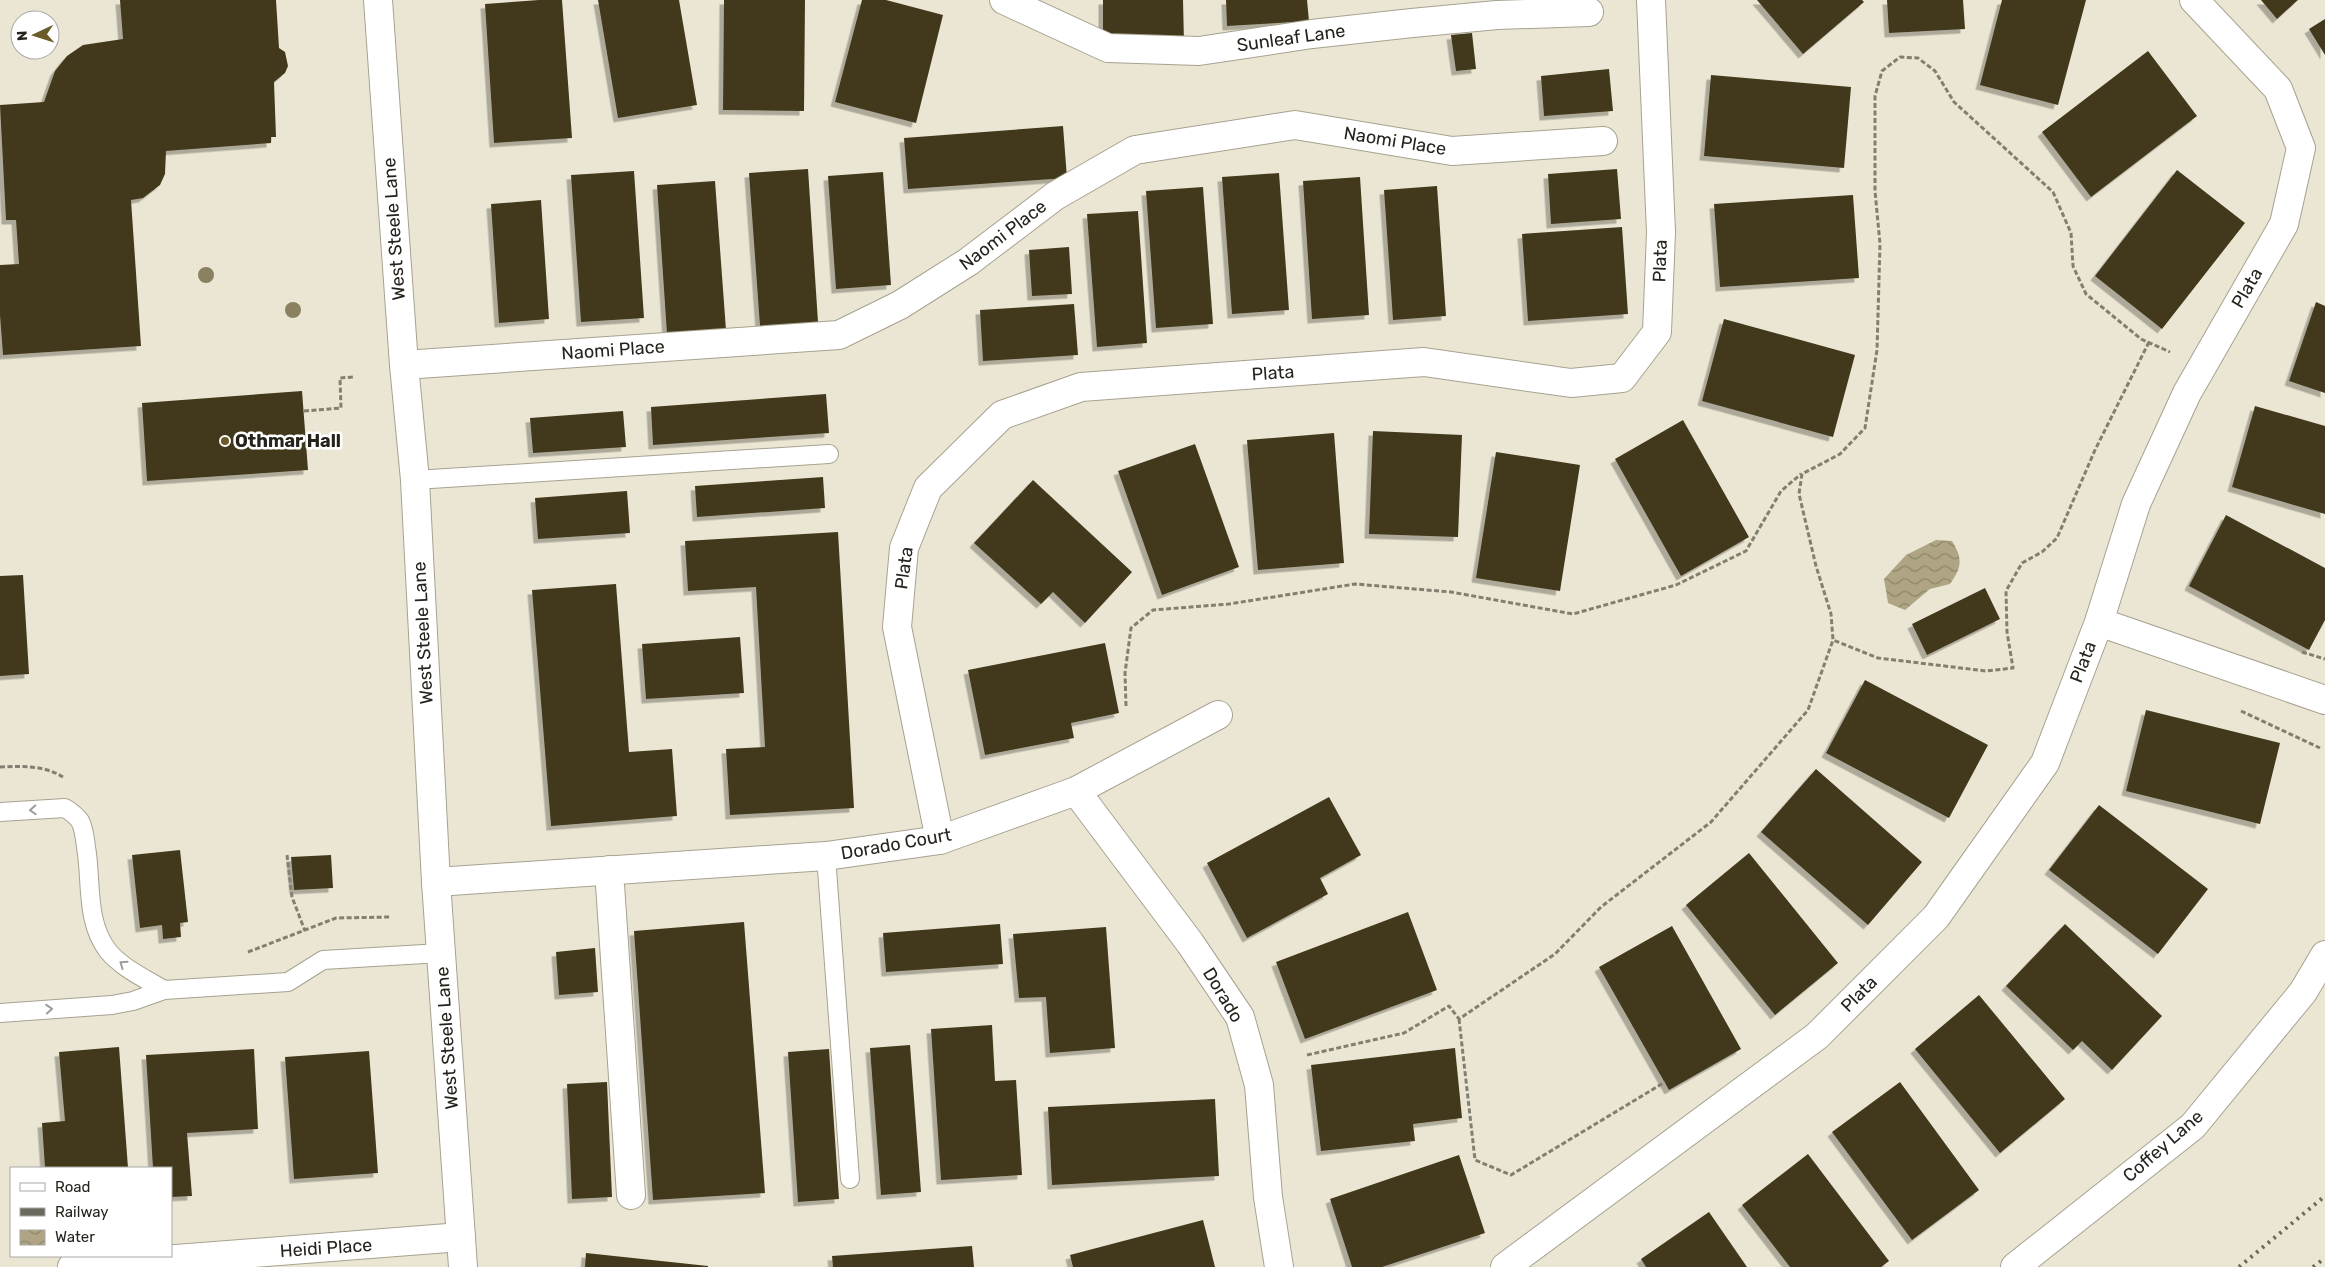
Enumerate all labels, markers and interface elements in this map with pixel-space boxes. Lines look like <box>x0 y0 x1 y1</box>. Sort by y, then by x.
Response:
north arrow <box>10 10 60 60</box>
street label: Sunleaf Lane <box>1235 20 1347 56</box>
text: N <box>14 30 31 41</box>
street label: Naomi Place <box>1342 122 1448 160</box>
street label: West Steele Lane <box>378 157 410 301</box>
street label: Naomi Place <box>955 195 1051 275</box>
street label: Plata <box>1648 239 1672 283</box>
street label: Plata <box>2227 264 2267 312</box>
street label: Naomi Place <box>561 335 665 365</box>
street label: Plata <box>1251 361 1295 385</box>
place label: Othmar Hall <box>235 430 341 452</box>
marker: Othmar Hall <box>219 435 231 447</box>
street label: Plata <box>890 545 918 591</box>
street label: West Steele Lane <box>408 561 438 705</box>
street label: Plata <box>2065 638 2101 686</box>
one-way arrow <box>28 805 36 816</box>
street label: Dorado Court <box>839 823 953 865</box>
one-way arrow <box>119 961 129 970</box>
street label: Dorado <box>1198 963 1248 1027</box>
street label: West Steele Lane <box>431 966 463 1110</box>
street label: Plata <box>1836 971 1882 1017</box>
one-way arrow <box>45 1004 53 1015</box>
street label: Coffey Lane <box>2118 1105 2208 1187</box>
legend <box>10 1167 172 1257</box>
text: Road <box>55 1178 91 1196</box>
text: Railway <box>55 1203 109 1221</box>
text: Water <box>55 1228 95 1246</box>
street label: Heidi Place <box>279 1234 373 1262</box>

